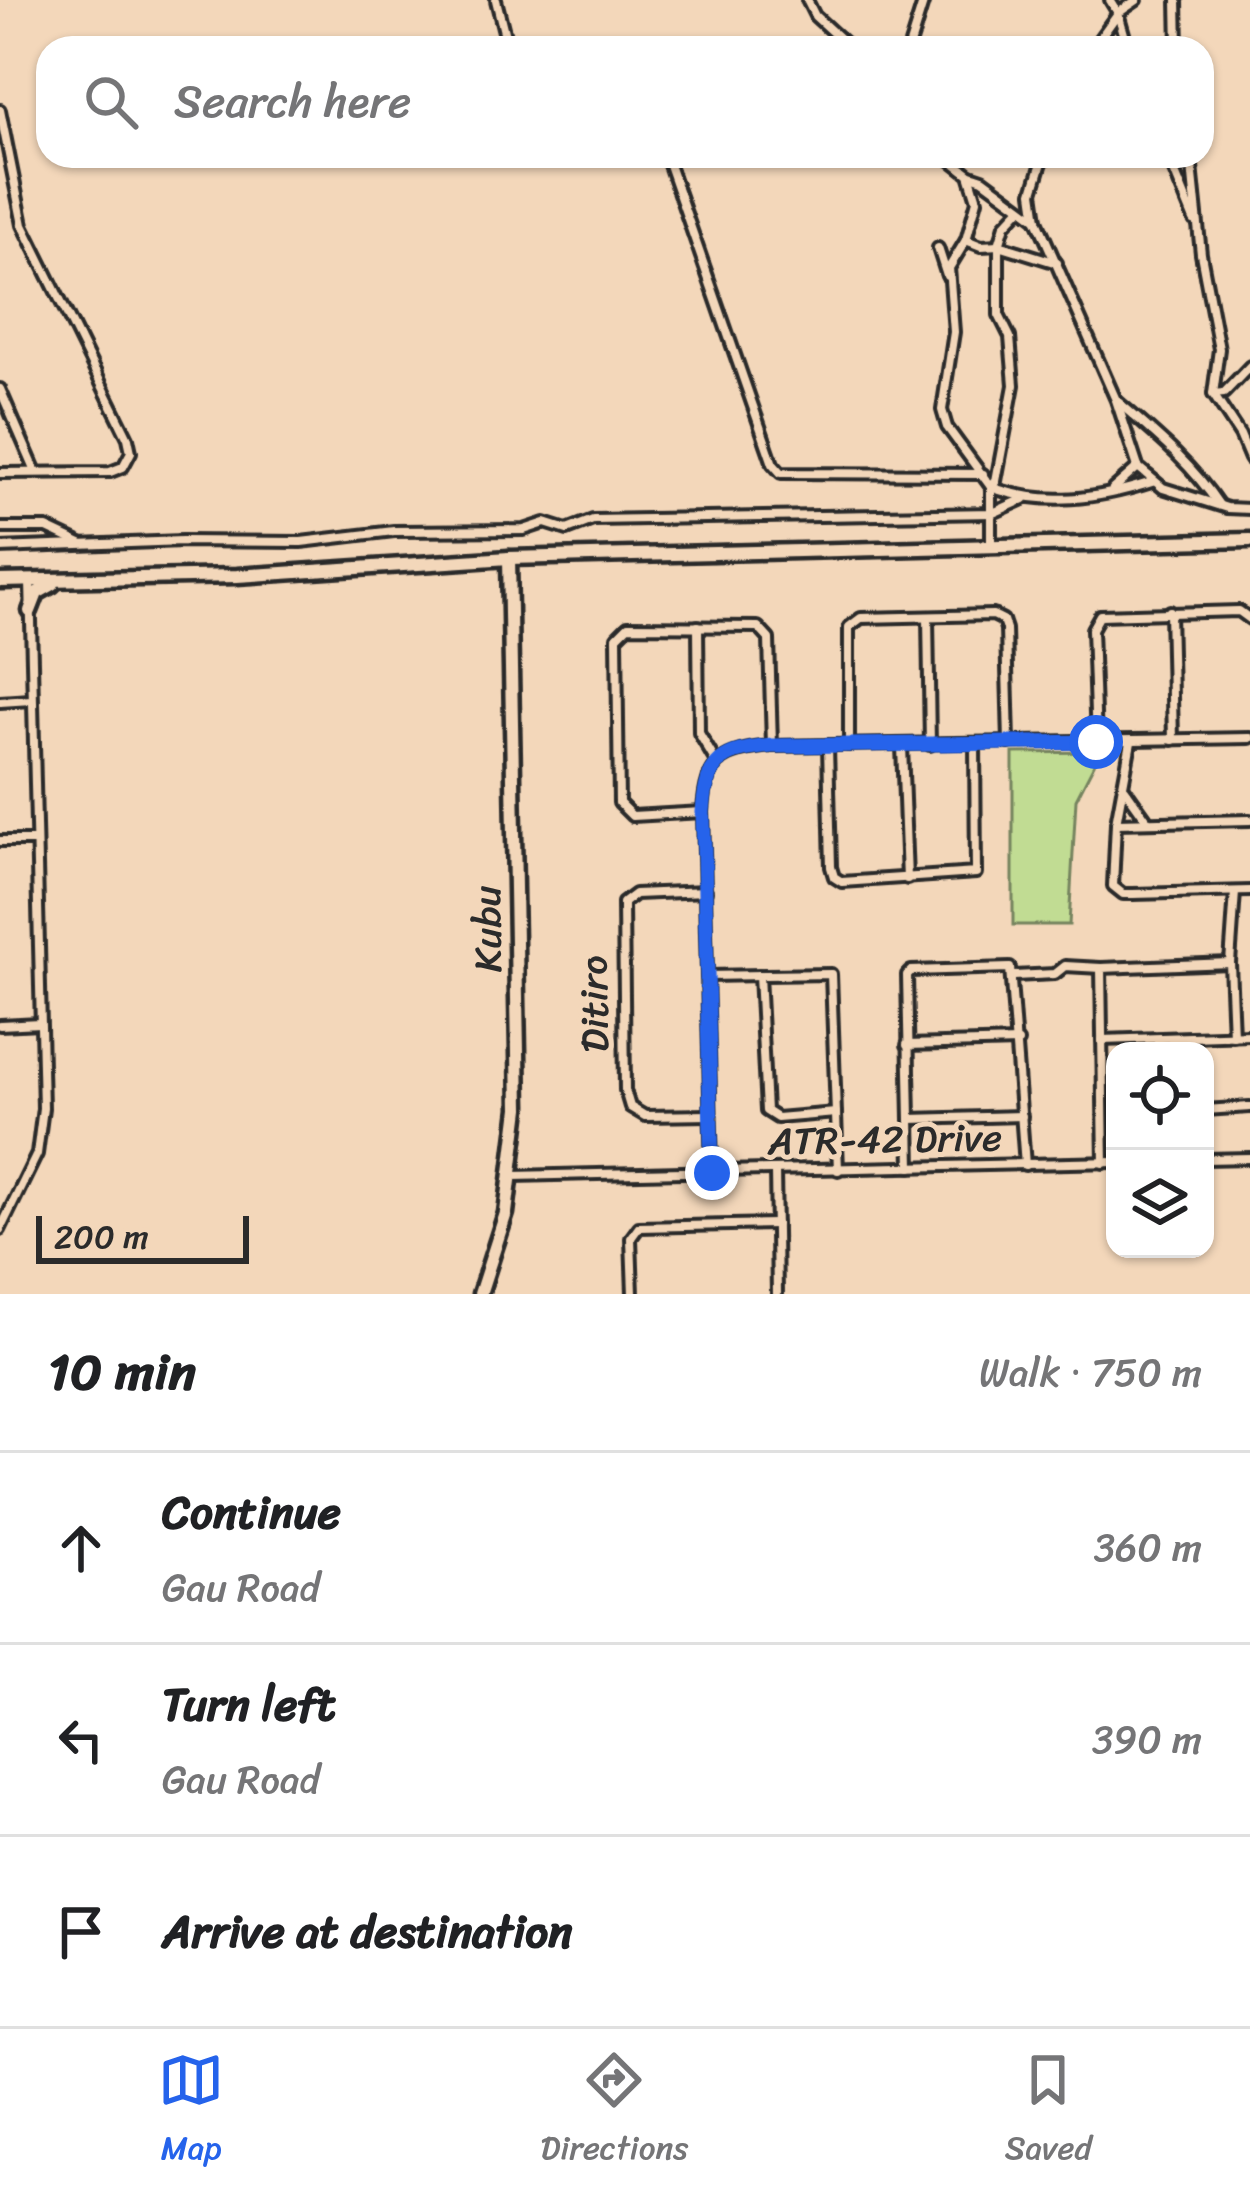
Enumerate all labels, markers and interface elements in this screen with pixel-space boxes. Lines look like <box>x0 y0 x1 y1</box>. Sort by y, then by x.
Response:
search box <box>36 36 1214 168</box>
text: Search here <box>174 62 411 142</box>
icon: search <box>78 69 144 135</box>
route start <box>1069 715 1123 769</box>
street label: Kubu <box>452 885 522 973</box>
street label: Ditiro <box>559 955 629 1053</box>
map controls <box>1106 1042 1214 1258</box>
button: locate <box>1106 1042 1214 1150</box>
street label: ATR-42 Drive <box>766 1102 1003 1176</box>
route end <box>685 1146 739 1200</box>
button: layers <box>1106 1150 1214 1258</box>
text: 200 m <box>54 1208 149 1266</box>
scale bar <box>36 1210 249 1263</box>
text: 10 min <box>48 1327 196 1417</box>
text: Walk · 750 m <box>979 1338 1202 1407</box>
text: Continue <box>162 1473 341 1553</box>
text: 360 m <box>1094 1513 1202 1582</box>
icon: ahead <box>48 1515 114 1581</box>
text: Gau Road <box>162 1553 320 1622</box>
text: Turn left <box>162 1665 335 1745</box>
text: 390 m <box>1092 1705 1202 1774</box>
icon: left <box>48 1707 114 1773</box>
text: Gau Road <box>162 1745 320 1814</box>
text: Arrive at destination <box>162 1892 572 1972</box>
icon: arrive <box>48 1899 114 1965</box>
tab: Map <box>158 2047 224 2177</box>
tab: Directions <box>541 2047 688 2177</box>
tab: Saved <box>1005 2047 1092 2177</box>

